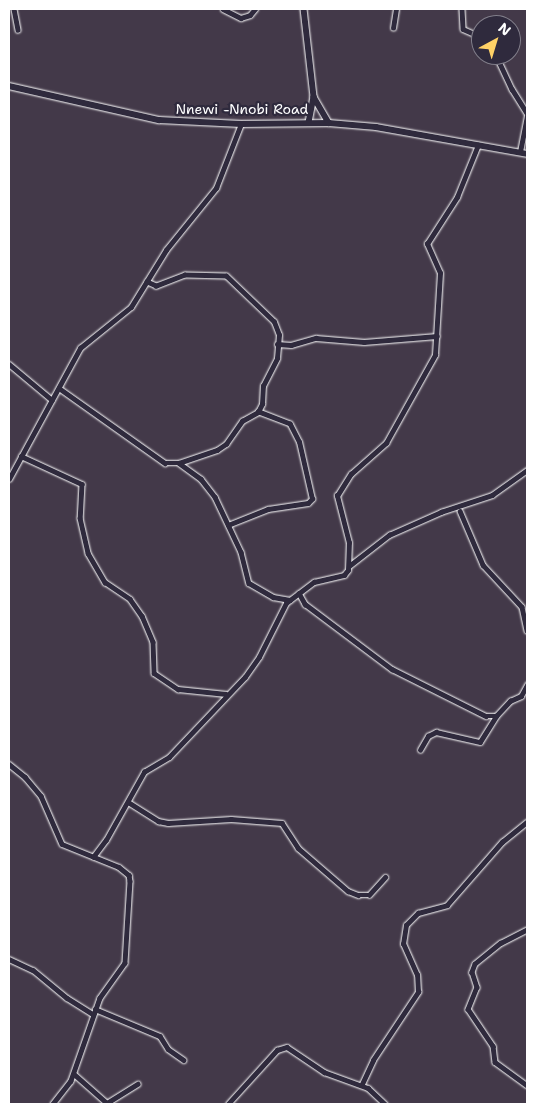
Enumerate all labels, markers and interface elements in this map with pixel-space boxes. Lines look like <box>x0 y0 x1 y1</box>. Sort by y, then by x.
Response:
north arrow <box>471 15 521 65</box>
text: N <box>495 19 515 40</box>
street label: Nnewi -Nnobi Road <box>176 101 308 117</box>

